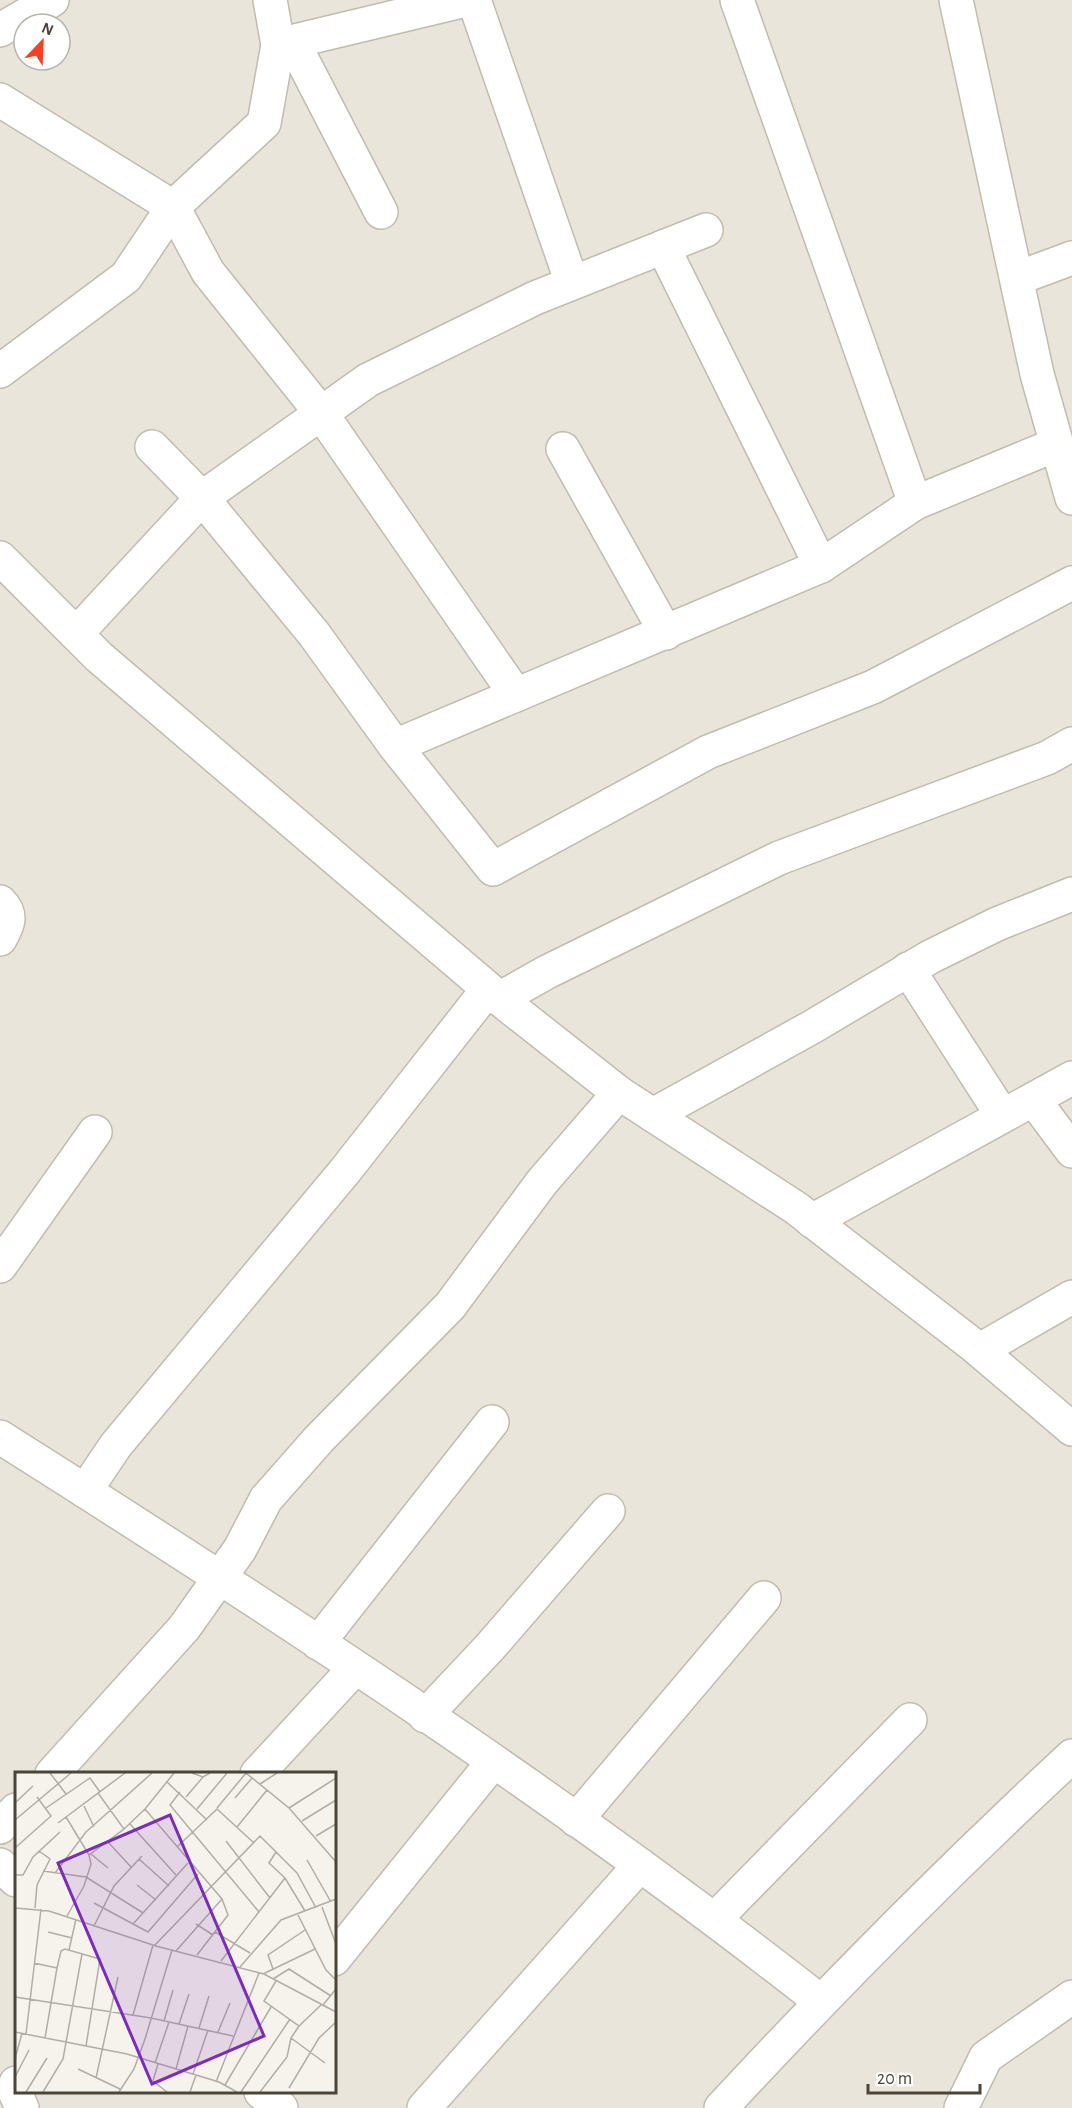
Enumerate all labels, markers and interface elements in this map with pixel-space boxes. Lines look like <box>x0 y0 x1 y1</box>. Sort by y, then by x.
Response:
north arrow <box>12 12 72 72</box>
text: N <box>39 20 56 39</box>
inset map <box>15 1772 336 2093</box>
scale bar <box>868 2057 980 2095</box>
text: 20 m <box>877 2070 912 2088</box>

